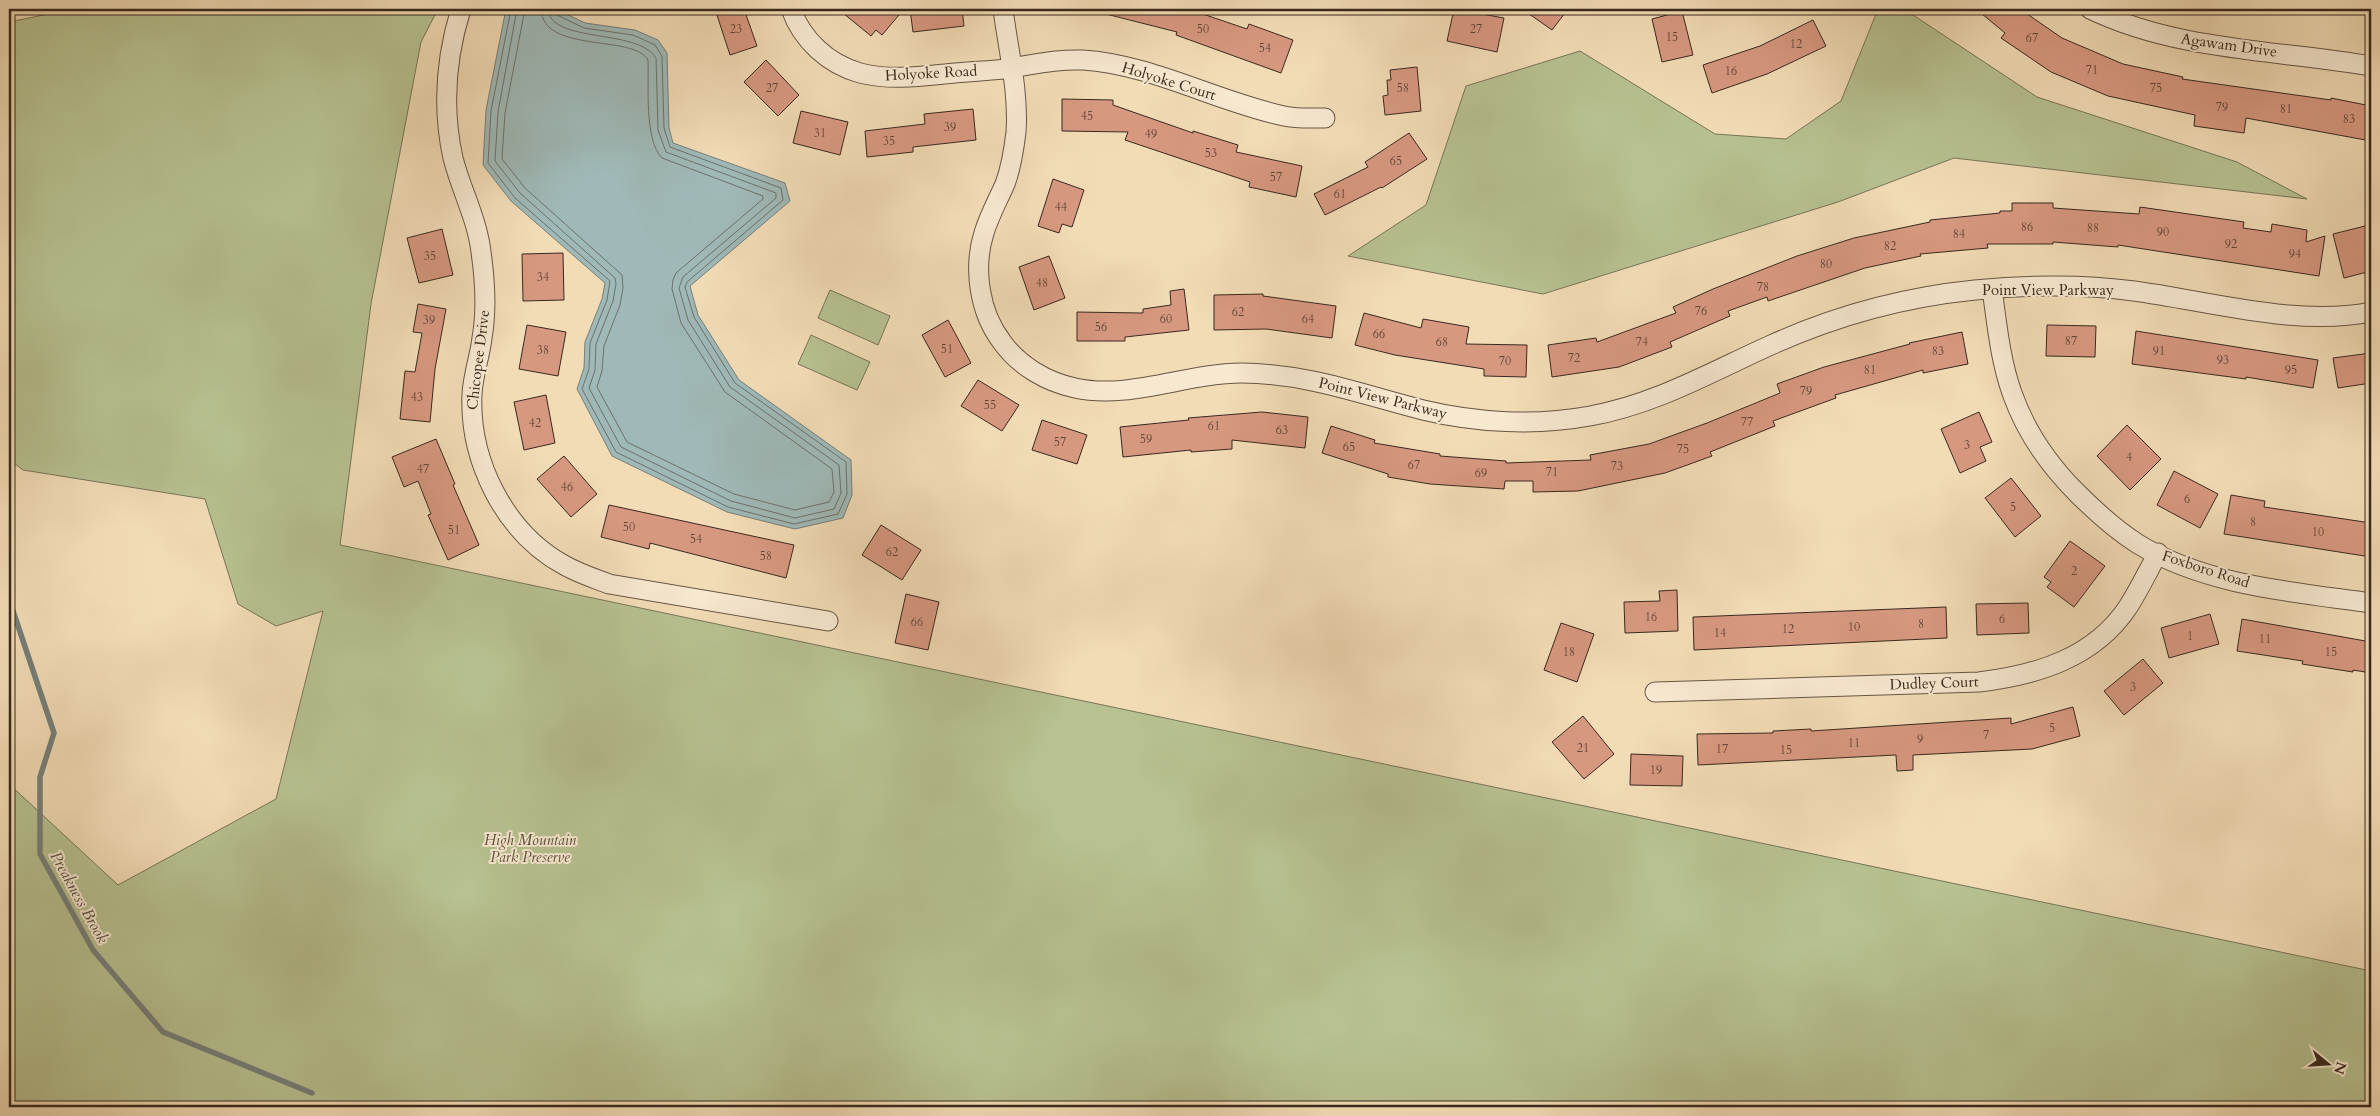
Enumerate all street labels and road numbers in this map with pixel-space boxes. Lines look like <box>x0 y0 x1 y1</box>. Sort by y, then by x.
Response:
street label: Agawam Drive <box>2180 28 2279 62</box>
street label: Holyoke Court <box>1120 57 1219 105</box>
street label: Holyoke Road <box>884 61 978 85</box>
street label: Point View Parkway <box>1982 280 2114 300</box>
street label: Chicopee Drive <box>462 309 494 411</box>
street label: Point View Parkway <box>1317 372 1449 424</box>
street label: Foxboro Road <box>2160 545 2252 593</box>
street label: Dudley Court <box>1889 671 1979 695</box>

